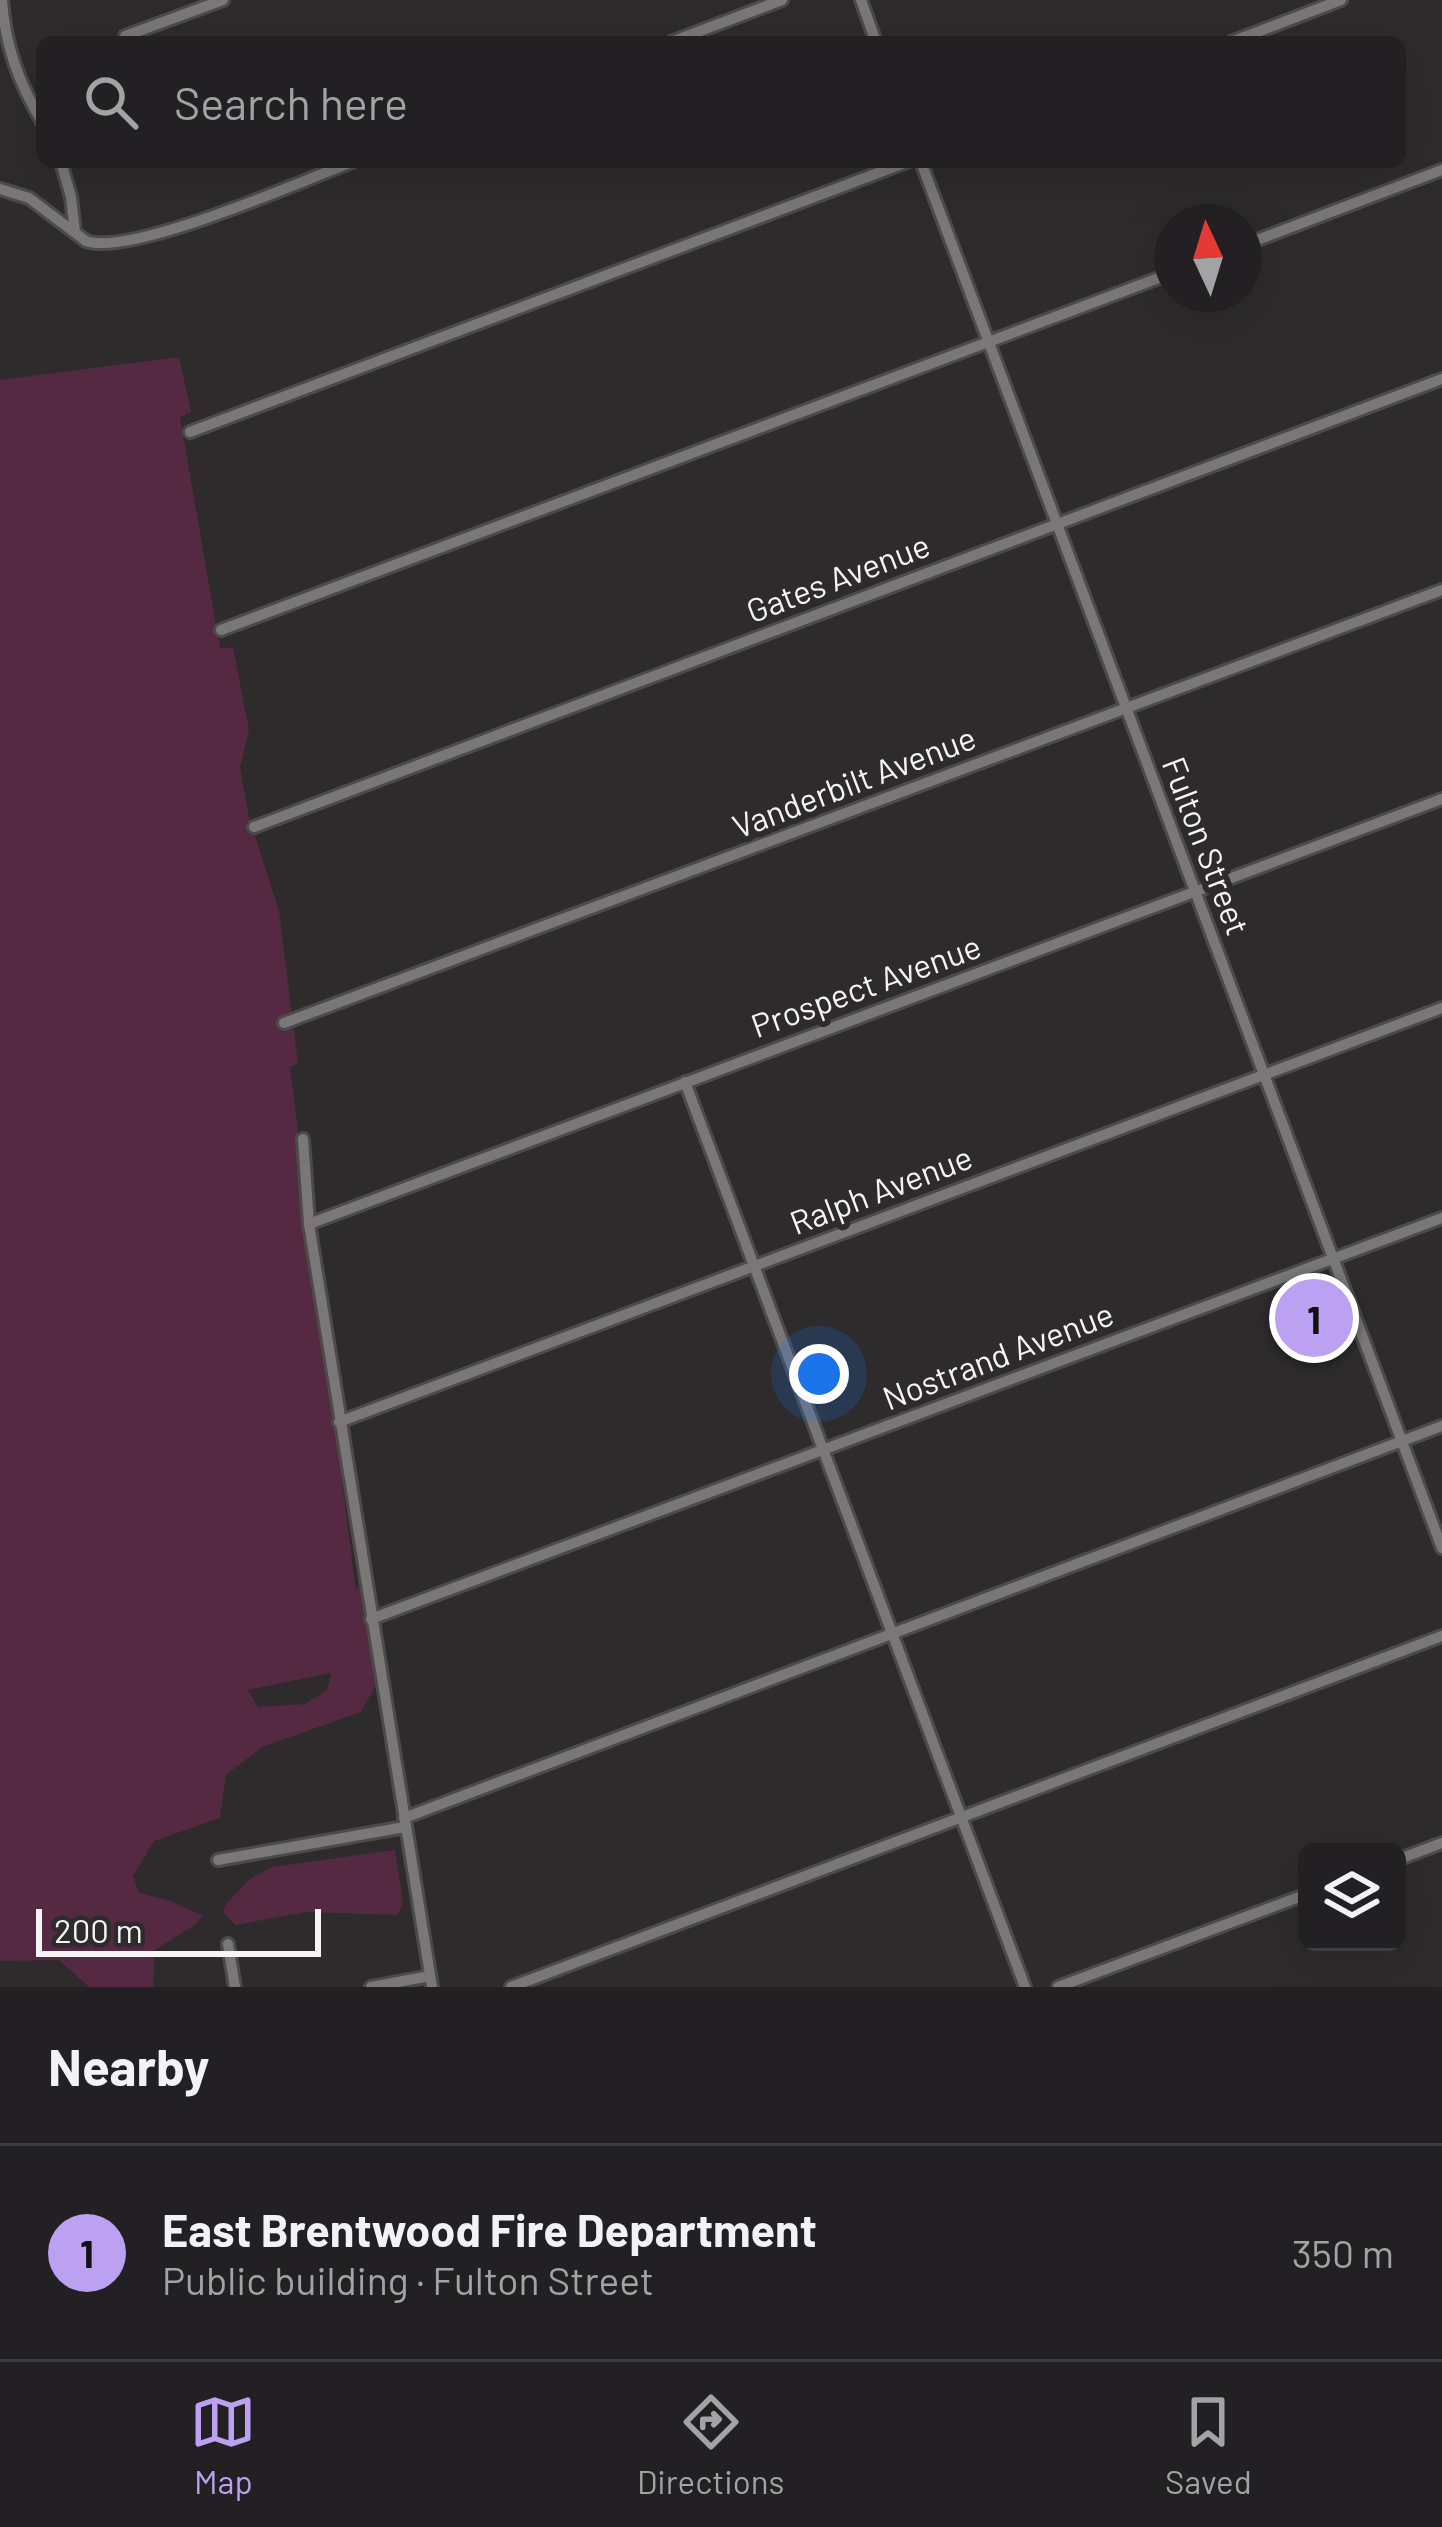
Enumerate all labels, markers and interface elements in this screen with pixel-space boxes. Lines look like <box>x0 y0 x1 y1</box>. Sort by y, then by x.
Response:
search box <box>36 36 1406 168</box>
icon: search <box>78 69 144 135</box>
text: Search here <box>174 75 408 129</box>
north arrow <box>1154 204 1262 312</box>
street label: Gates Avenue <box>740 524 935 630</box>
street label: Vanderbilt Avenue <box>726 716 981 846</box>
street label: Fulton Street <box>1155 751 1259 940</box>
street label: Prospect Avenue <box>745 925 986 1045</box>
street label: Ralph Avenue <box>784 1136 977 1242</box>
pin: 1 <box>1275 1273 1353 1363</box>
street label: Nostrand Avenue <box>877 1293 1119 1417</box>
your location <box>789 1344 849 1404</box>
map controls <box>1298 1843 1406 1951</box>
button: layers <box>1298 1843 1406 1951</box>
scale bar <box>36 1903 321 1956</box>
text: 200 m <box>54 1910 143 1950</box>
text: Nearby <box>48 2035 209 2096</box>
text: East Brentwood Fire Department <box>162 2202 817 2256</box>
text: 1 <box>80 2229 94 2276</box>
text: 350 m <box>1292 2229 1394 2276</box>
text: Public building · Fulton Street <box>162 2256 654 2303</box>
tab: Map <box>190 2389 256 2501</box>
tab: Directions <box>637 2389 784 2501</box>
tab: Saved <box>1165 2389 1252 2501</box>

